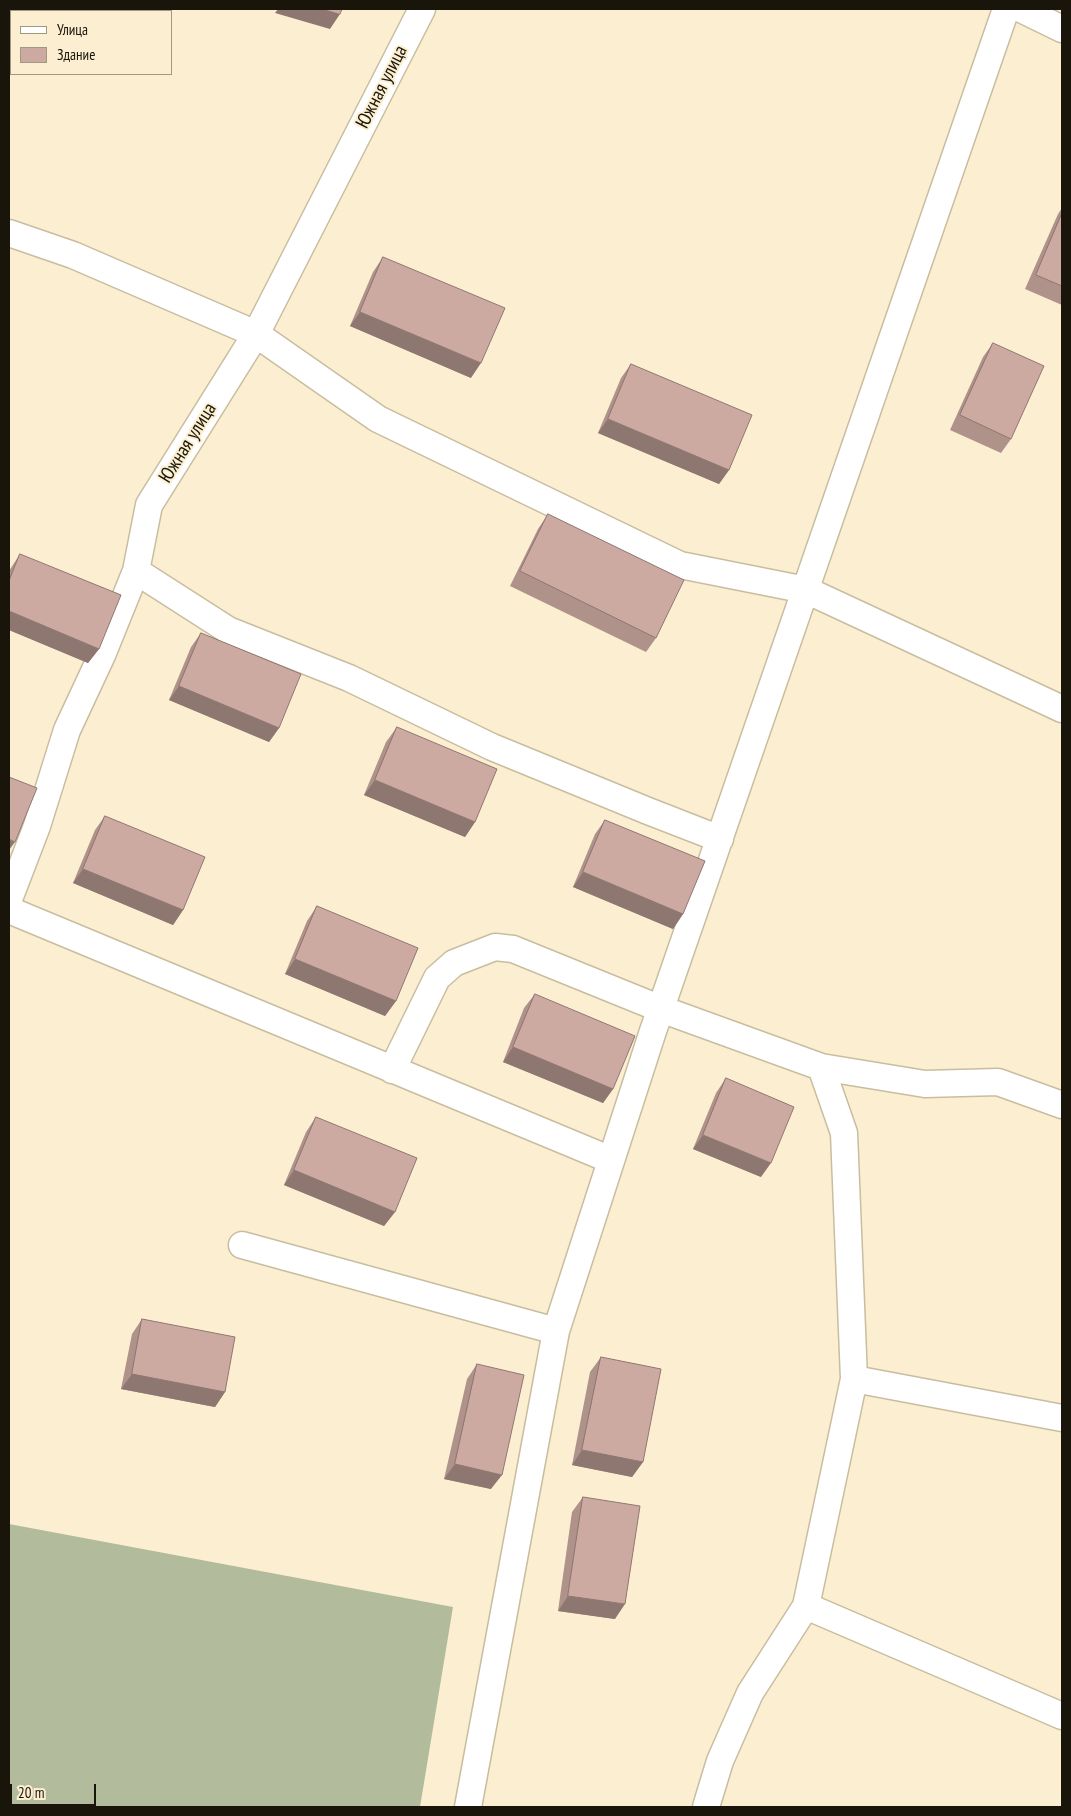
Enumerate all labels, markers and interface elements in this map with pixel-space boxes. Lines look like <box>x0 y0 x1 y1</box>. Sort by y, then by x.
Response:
legend <box>10 10 172 75</box>
text: Улица <box>57 20 88 39</box>
street label: Южная улица <box>351 42 413 132</box>
text: Здание <box>57 45 95 64</box>
street label: Южная улица <box>154 399 222 487</box>
scale bar <box>12 1774 99 1806</box>
text: 20 m <box>18 1783 44 1802</box>

